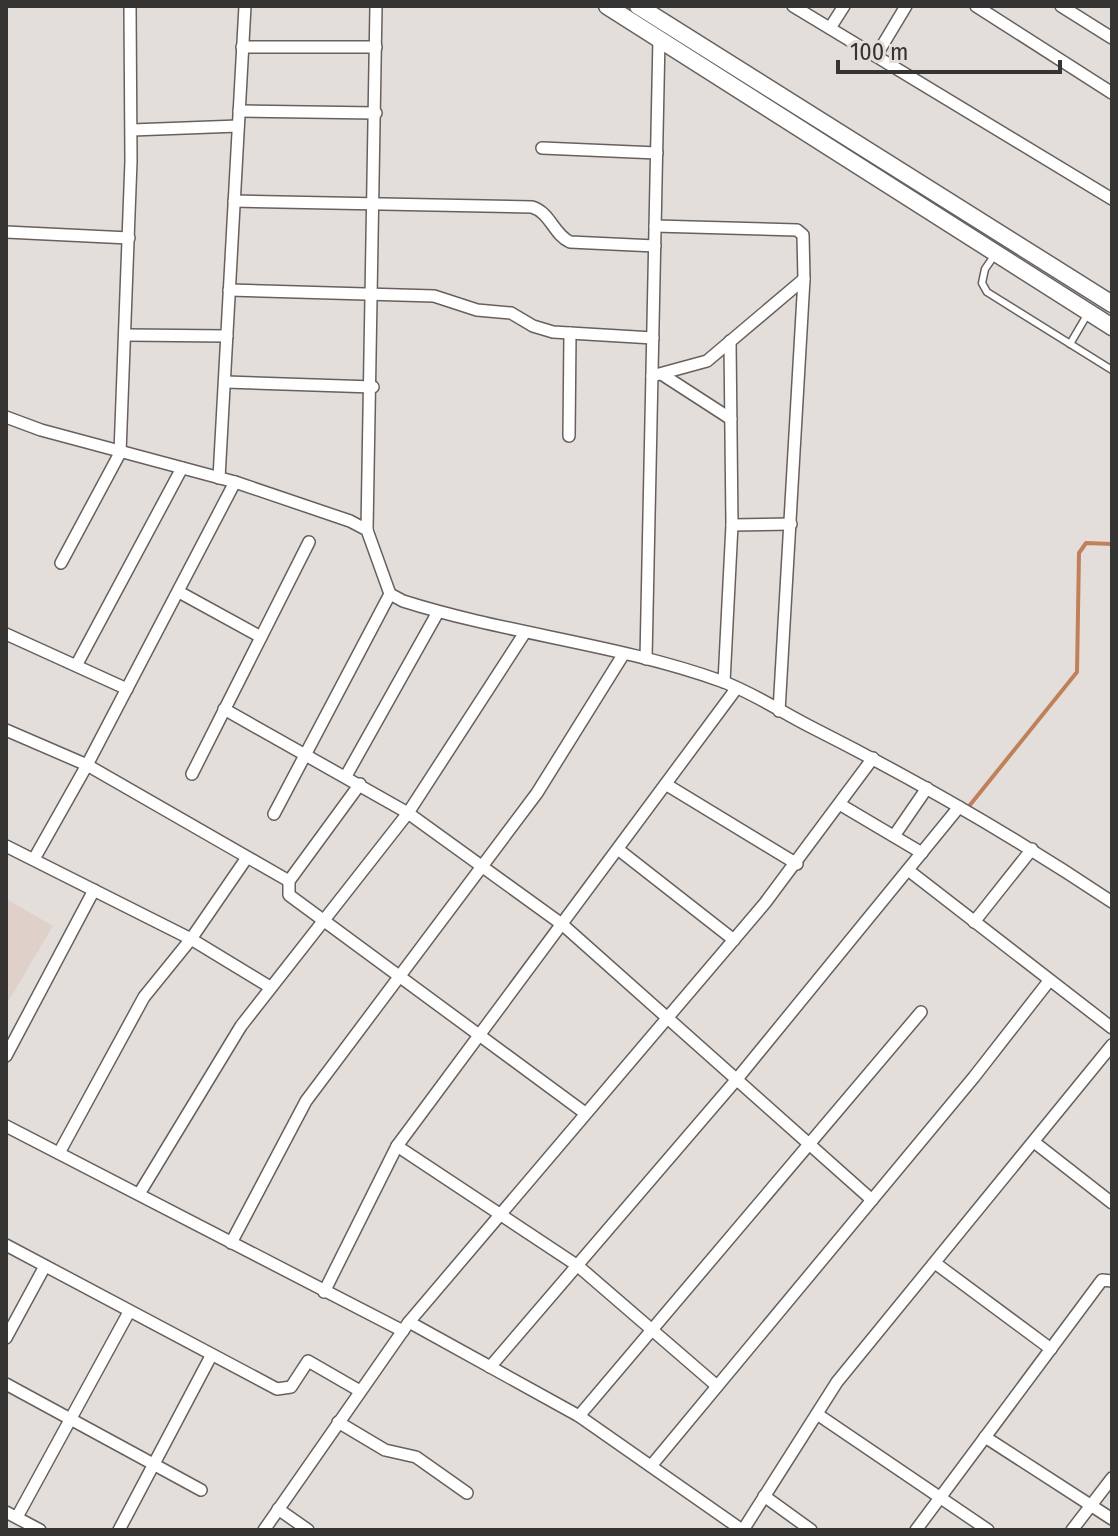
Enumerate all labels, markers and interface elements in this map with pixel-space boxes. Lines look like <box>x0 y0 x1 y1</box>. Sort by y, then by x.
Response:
scale bar <box>838 24 1060 74</box>
text: 100 m <box>850 38 908 66</box>

